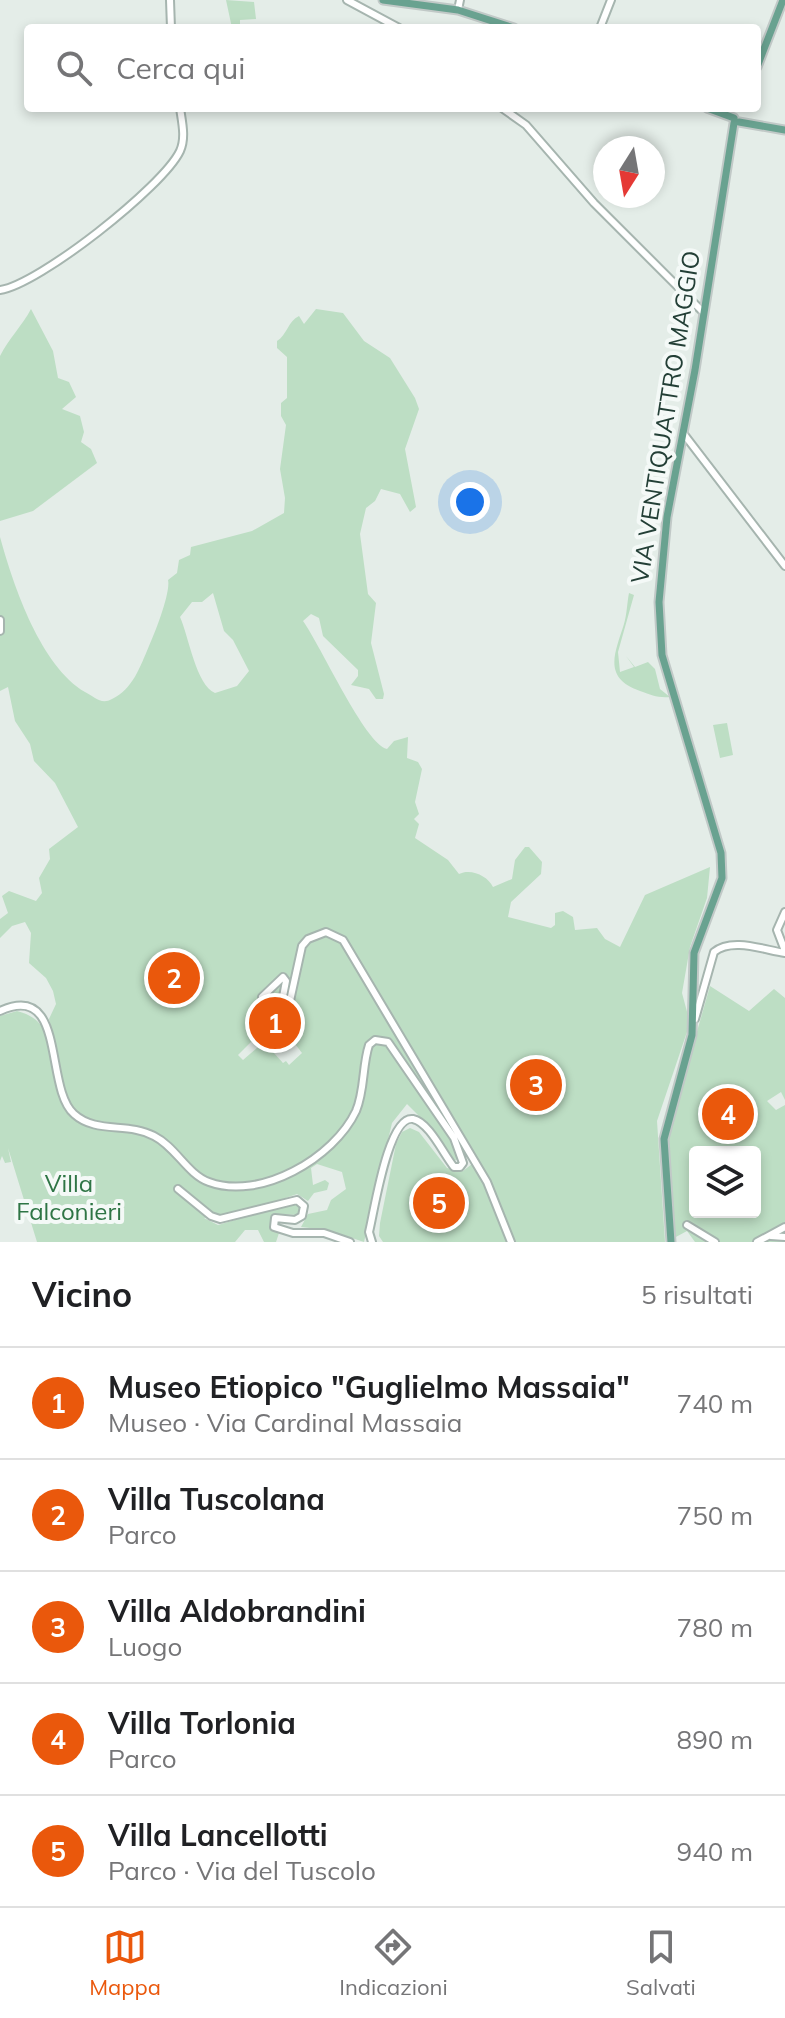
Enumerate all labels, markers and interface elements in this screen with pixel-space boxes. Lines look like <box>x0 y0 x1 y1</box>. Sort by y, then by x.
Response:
search box <box>24 24 761 112</box>
icon: search <box>52 46 96 90</box>
text: Cerca qui <box>116 49 246 87</box>
north arrow <box>593 136 665 208</box>
street label: VIA VENTIQUATTRO MAGGIO <box>624 248 706 585</box>
your location <box>450 482 490 522</box>
pin: 2 <box>148 948 200 1008</box>
pin: 1 <box>249 993 301 1053</box>
pin: 3 <box>510 1055 562 1115</box>
pin: 4 <box>702 1084 754 1144</box>
map controls <box>689 1146 761 1218</box>
button: layers <box>689 1146 761 1218</box>
park label: Villa Falconieri <box>16 1168 122 1226</box>
pin: 5 <box>413 1173 465 1233</box>
text: Vicino <box>32 1273 132 1316</box>
text: 5 risultati <box>641 1278 753 1311</box>
text: Museo Etiopico "Guglielmo Massaia" <box>108 1368 630 1406</box>
text: 1 <box>50 1387 66 1420</box>
text: 740 m <box>677 1387 753 1420</box>
text: Museo · Via Cardinal Massaia <box>108 1406 462 1439</box>
text: Villa Tuscolana <box>108 1480 325 1518</box>
text: 2 <box>50 1499 66 1532</box>
text: 750 m <box>677 1499 753 1532</box>
text: Parco <box>108 1518 177 1551</box>
text: Villa Aldobrandini <box>108 1592 366 1630</box>
text: 3 <box>50 1611 66 1644</box>
text: 780 m <box>677 1611 753 1644</box>
text: Luogo <box>108 1630 182 1663</box>
text: Villa Torlonia <box>108 1704 296 1742</box>
text: 4 <box>50 1723 66 1756</box>
text: 890 m <box>677 1723 753 1756</box>
text: Parco <box>108 1742 177 1775</box>
text: Villa Lancellotti <box>108 1816 328 1854</box>
text: 5 <box>50 1835 66 1868</box>
text: 940 m <box>677 1835 753 1868</box>
text: Parco · Via del Tuscolo <box>108 1854 376 1887</box>
tab: Mappa <box>89 1925 161 2001</box>
tab: Indicazioni <box>339 1925 448 2001</box>
tab: Salvati <box>626 1925 696 2001</box>

